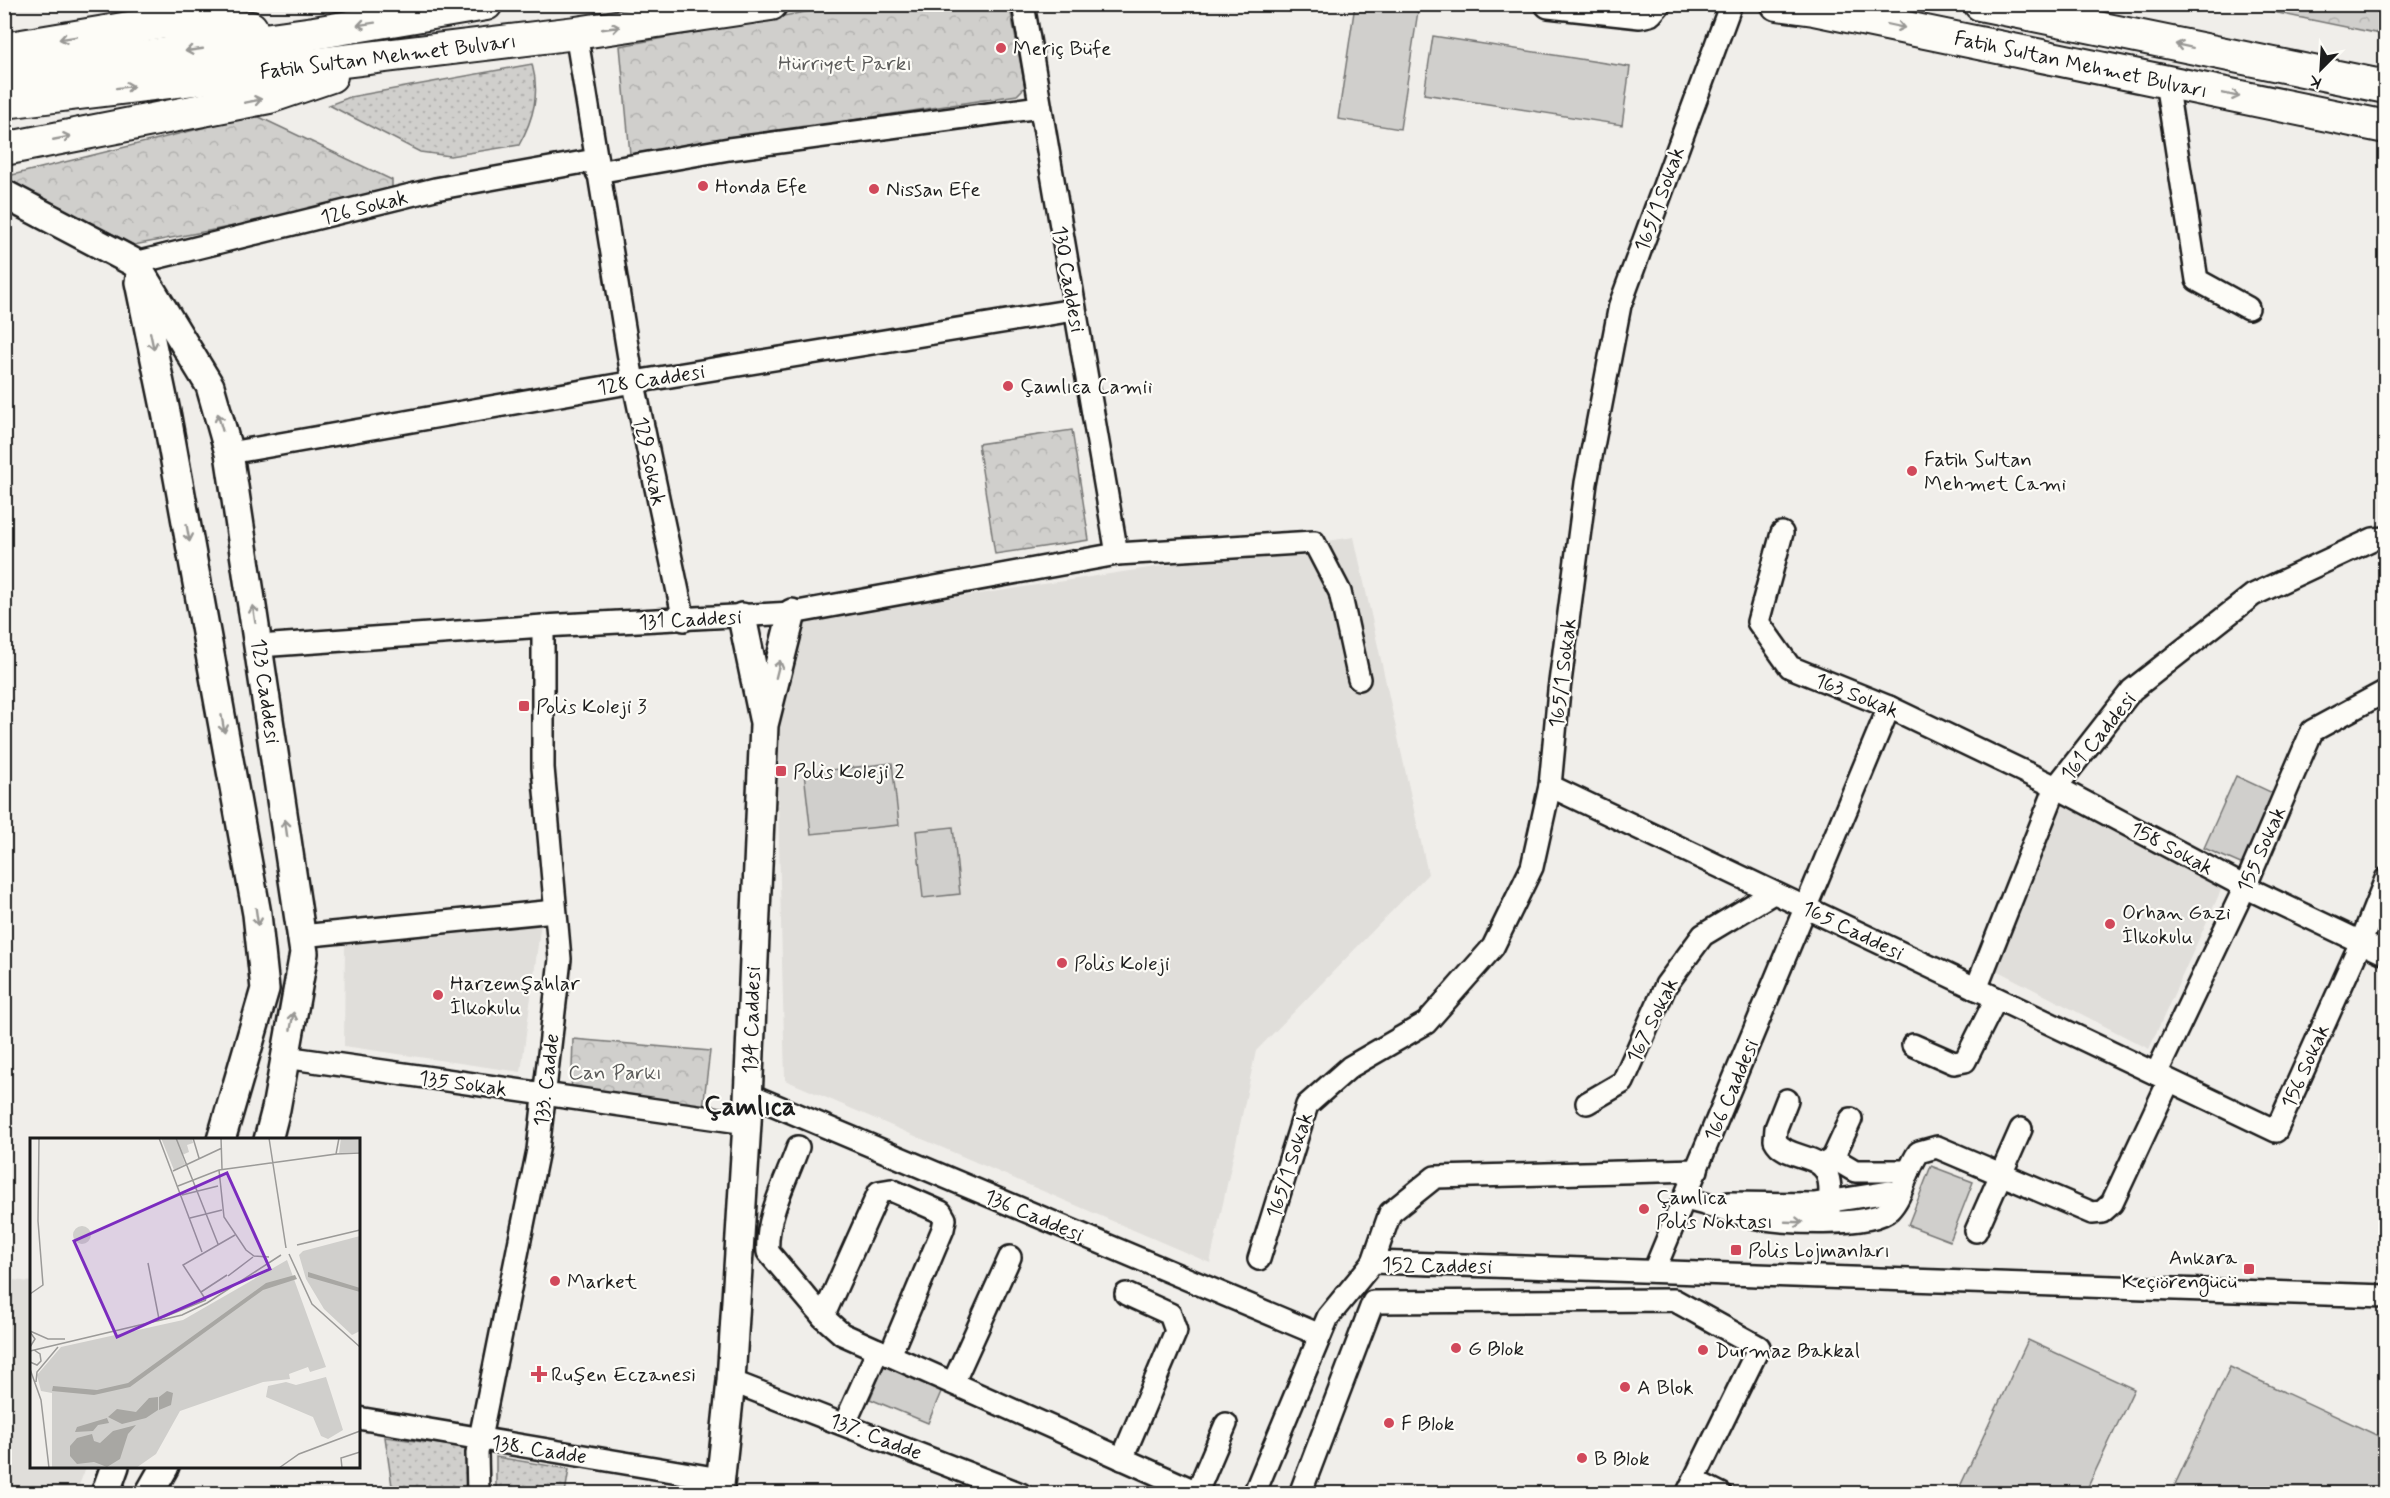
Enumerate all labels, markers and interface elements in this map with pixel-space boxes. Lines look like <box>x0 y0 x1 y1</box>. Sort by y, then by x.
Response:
one-way arrow <box>356 19 376 30</box>
one-way arrow <box>1886 21 1905 32</box>
one-way arrow <box>600 22 620 33</box>
street label: Fatih Sultan Mehmet Bulvarı <box>1952 24 2210 106</box>
street label: Fatih Sultan Mehmet Bulvarı <box>258 27 518 87</box>
one-way arrow <box>59 33 79 44</box>
place label: Meriç Büfe <box>1013 35 1111 63</box>
north arrow <box>2291 39 2351 99</box>
one-way arrow <box>2175 40 2194 51</box>
marker: Meriç Büfe <box>994 41 1008 55</box>
one-way arrow <box>185 44 204 55</box>
park label: Hürriyet Parkı <box>778 50 912 78</box>
text: K <box>2305 69 2325 93</box>
one-way arrow <box>115 81 134 92</box>
one-way arrow <box>2221 90 2240 102</box>
one-way arrow <box>243 95 263 106</box>
one-way arrow <box>52 132 71 143</box>
street label: 165/1 Sokak <box>1628 143 1692 256</box>
place label: Honda Efe <box>715 173 807 201</box>
place label: Nissan Efe <box>886 176 980 204</box>
marker: Honda Efe <box>696 179 710 193</box>
marker: Nissan Efe <box>867 182 881 196</box>
street label: 126 Sokak <box>318 184 411 232</box>
street label: 130 Caddesi <box>1045 224 1091 335</box>
one-way arrow <box>146 331 158 350</box>
street label: 128 Caddesi <box>595 358 707 402</box>
place label: Çamlıca Camii <box>1020 373 1153 401</box>
marker: Çamlıca Camii <box>1001 379 1015 393</box>
one-way arrow <box>214 413 225 432</box>
street label: 129 Sokak <box>626 414 672 508</box>
place label: Fatih Sultan Mehmet Cami <box>1924 446 2067 498</box>
marker: Fatih Sultan Mehmet Cami <box>1905 464 1919 478</box>
one-way arrow <box>183 522 194 542</box>
street label: 131 Caddesi <box>638 603 743 637</box>
one-way arrow <box>248 605 259 625</box>
street label: 165/1 Sokak <box>1542 617 1584 729</box>
street label: 123 Caddesi <box>244 637 286 746</box>
one-way arrow <box>772 660 784 679</box>
street label: 163 Sokak <box>1810 666 1903 725</box>
street label: 161 Caddesi <box>2054 686 2143 787</box>
place label: Polis Koleji 3 <box>536 693 647 721</box>
marker: Polis Koleji 3 <box>517 699 531 713</box>
one-way arrow <box>218 714 229 734</box>
place label: Polis Koleji 2 <box>793 758 905 786</box>
marker: Polis Koleji 2 <box>774 764 788 778</box>
street label: 155 Sokak <box>2231 802 2293 897</box>
street label: 158 Sokak <box>2125 815 2218 883</box>
one-way arrow <box>280 819 291 838</box>
street label: 165 Caddesi <box>1797 894 1908 968</box>
place label: Orhan Gazi İlkokulu <box>2122 899 2231 951</box>
one-way arrow <box>251 906 262 926</box>
marker: Orhan Gazi İlkokulu <box>2103 917 2117 931</box>
place label: Polis Koleji <box>1074 950 1170 978</box>
marker: Polis Koleji <box>1055 956 1069 970</box>
street label: 134 Caddesi <box>736 966 768 1074</box>
place label: Harzemşahlar İlkokulu <box>450 970 580 1022</box>
street label: 167 Sokak <box>1620 973 1686 1068</box>
marker: Harzemşahlar İlkokulu <box>431 988 445 1002</box>
one-way arrow <box>287 1011 298 1031</box>
street label: 156 Sokak <box>2275 1020 2337 1113</box>
street label: 133. Cadde <box>527 1032 567 1128</box>
street label: 166 Caddesi <box>1698 1035 1766 1146</box>
park label: Can Parkı <box>568 1059 662 1087</box>
street label: 135 Sokak <box>417 1064 509 1104</box>
district label: Çamlıca <box>704 1090 796 1125</box>
street label: 165/1 Sokak <box>1260 1109 1320 1222</box>
inset map <box>30 1138 360 1468</box>
street label: 136 Caddesi <box>980 1182 1088 1249</box>
place label: Çamlıca Polis Noktası <box>1656 1184 1773 1236</box>
marker: Çamlıca Polis Noktası <box>1637 1202 1651 1216</box>
one-way arrow <box>1784 1216 1804 1227</box>
place label: Polis Lojmanları <box>1748 1237 1890 1265</box>
marker: Polis Lojmanları <box>1729 1243 1743 1257</box>
place label: Ankara Keçiörengücü <box>2122 1244 2237 1297</box>
street label: 152 Caddesi <box>1382 1251 1492 1281</box>
marker: Ankara Keçiörengücü <box>2242 1262 2256 1276</box>
place label: Market <box>567 1268 638 1296</box>
marker: Market <box>548 1274 562 1288</box>
place label: G Blok <box>1468 1335 1525 1363</box>
place label: Durmaz Bakkal <box>1715 1337 1860 1365</box>
marker: G Blok <box>1449 1341 1463 1355</box>
marker: Durmaz Bakkal <box>1696 1343 1710 1357</box>
place label: Ruşen Eczanesi <box>551 1361 696 1389</box>
marker: Ruşen Eczanesi <box>532 1367 546 1381</box>
place label: A Blok <box>1637 1374 1694 1402</box>
marker: A Blok <box>1618 1380 1632 1394</box>
street label: 137. Cadde <box>825 1407 926 1467</box>
place label: F Blok <box>1401 1410 1455 1438</box>
marker: F Blok <box>1382 1416 1396 1430</box>
street label: 138. Cadde <box>489 1429 589 1471</box>
place label: B Blok <box>1594 1445 1650 1473</box>
marker: B Blok <box>1575 1451 1589 1465</box>

